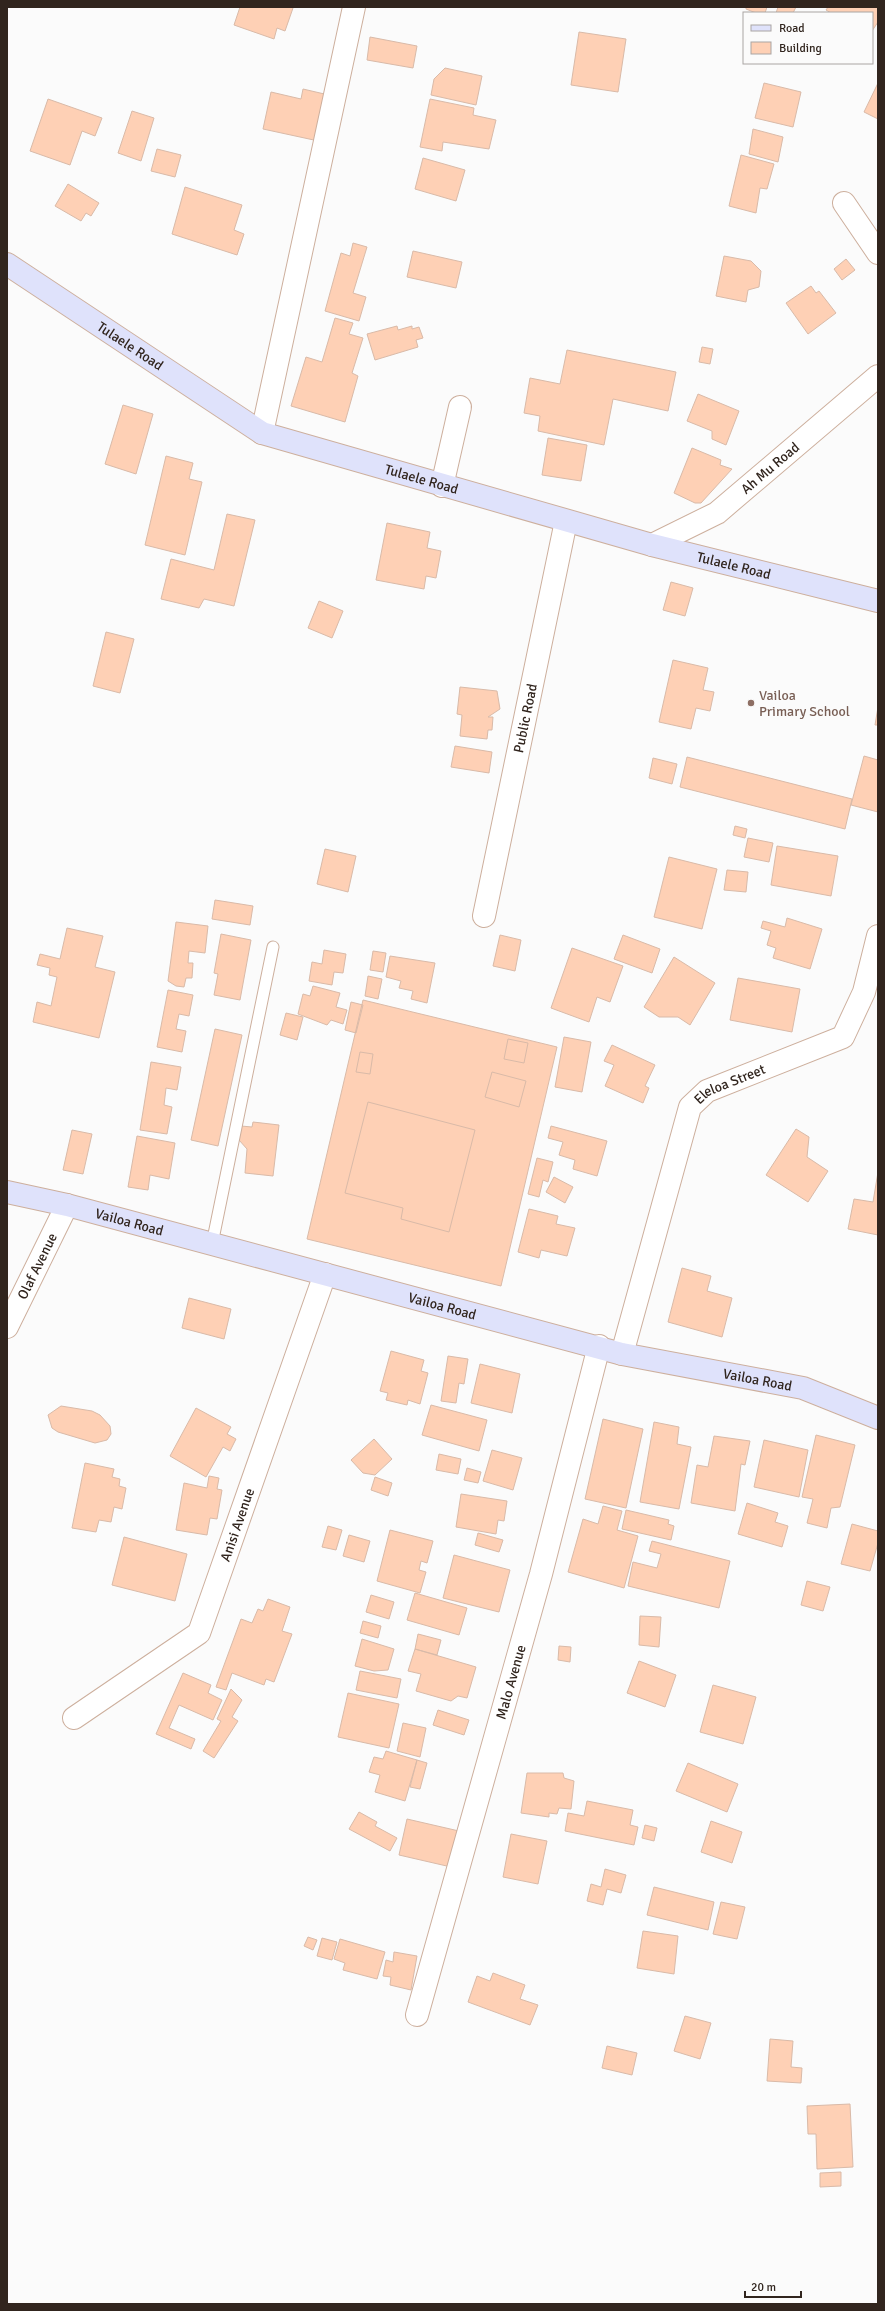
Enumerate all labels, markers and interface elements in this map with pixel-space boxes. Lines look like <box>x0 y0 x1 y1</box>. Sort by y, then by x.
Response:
legend <box>743 12 873 64</box>
text: Road <box>779 21 805 36</box>
text: Building <box>779 41 822 56</box>
street label: Tulaele Road <box>94 318 166 374</box>
street label: Ah Mu Road <box>738 439 803 498</box>
street label: Tulaele Road <box>383 461 460 498</box>
street label: Tulaele Road <box>695 548 773 583</box>
street label: Public Road <box>510 682 541 754</box>
place label: Vailoa Primary School <box>759 687 850 720</box>
marker: Vailoa Primary School <box>746 698 756 708</box>
street label: Eleloa Street <box>691 1061 768 1108</box>
street label: Vailoa Road <box>93 1205 165 1240</box>
street label: Olaf Avenue <box>14 1230 61 1302</box>
street label: Vailoa Road <box>406 1289 478 1324</box>
street label: Vailoa Road <box>722 1365 793 1395</box>
street label: Anisi Avenue <box>217 1486 258 1564</box>
street label: Malo Avenue <box>493 1643 530 1721</box>
scale bar <box>745 2273 801 2299</box>
text: 20 m <box>751 2280 776 2295</box>

